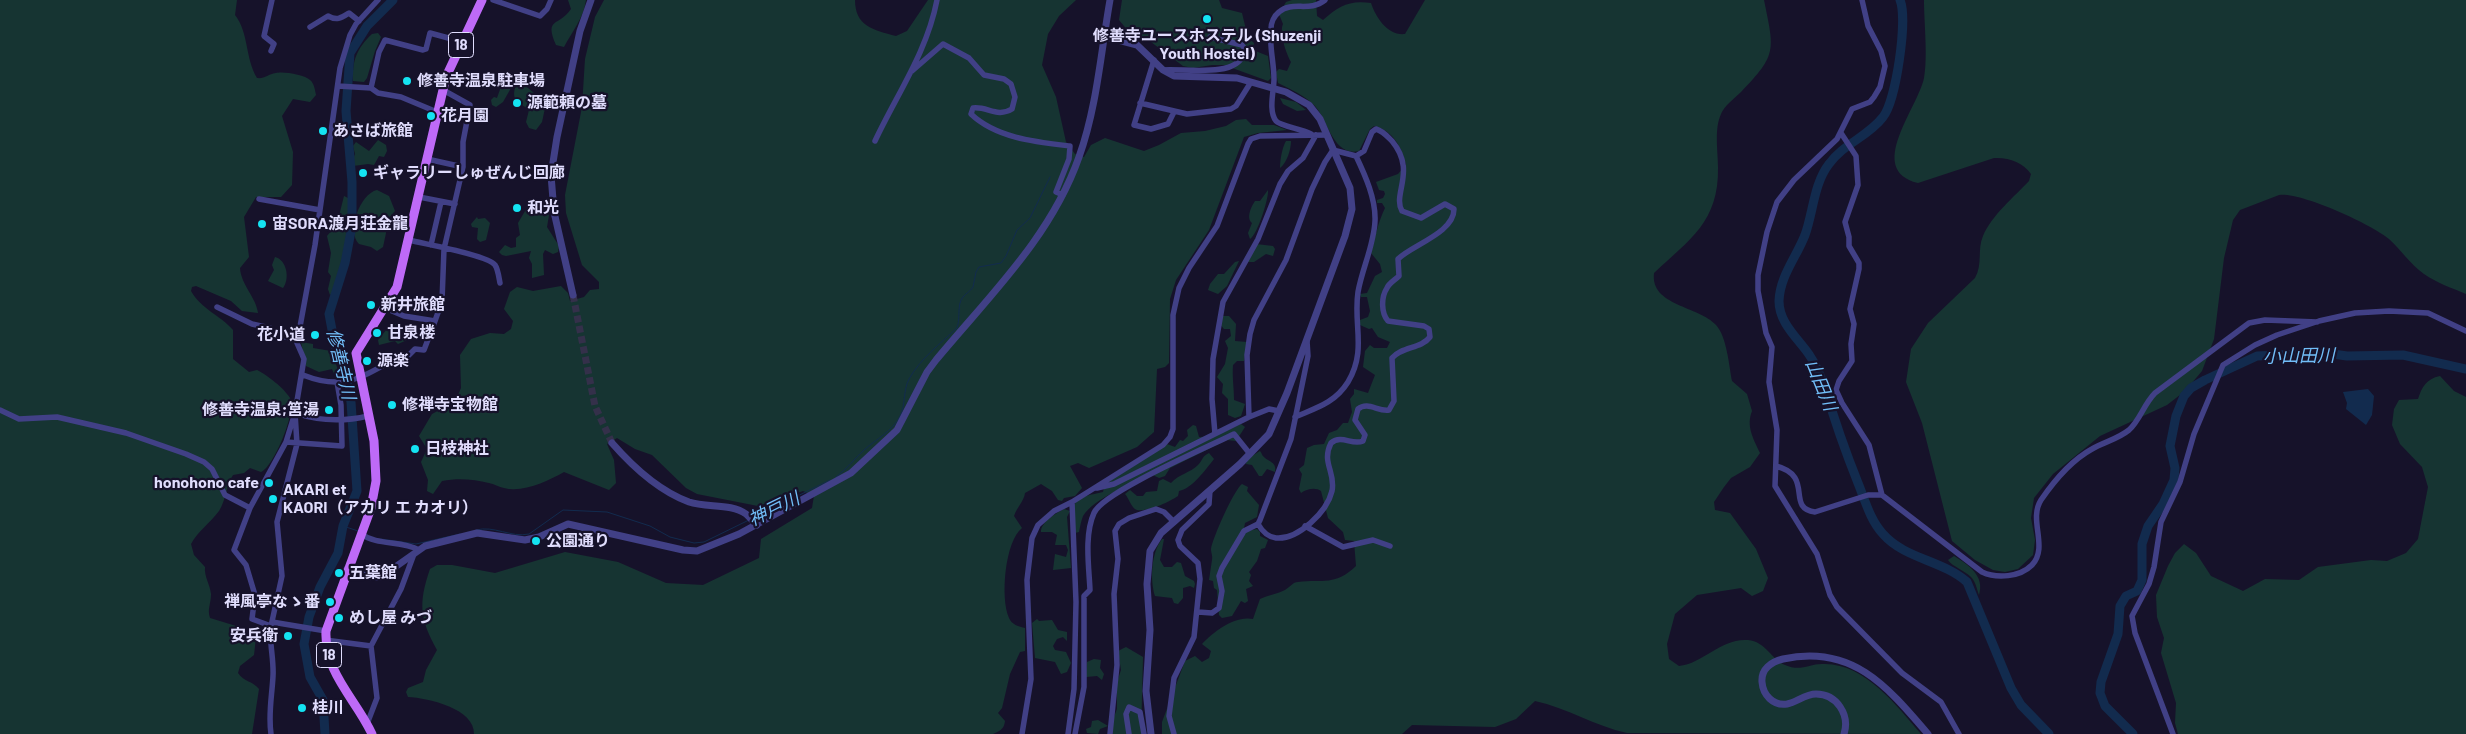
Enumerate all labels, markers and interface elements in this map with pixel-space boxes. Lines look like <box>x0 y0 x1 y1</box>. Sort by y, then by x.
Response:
marker: 修善寺ユースホステル (Shuzenji Youth Hostel) <box>1201 13 1213 25</box>
place label: 修善寺ユースホステル (Shuzenji Youth Hostel) <box>1093 26 1321 64</box>
road number: 18 <box>448 32 474 58</box>
place label: 修善寺温泉駐車場 <box>417 71 545 91</box>
marker: 修善寺温泉駐車場 <box>401 75 413 87</box>
place label: 源範頼の墓 <box>527 93 607 113</box>
marker: 源範頼の墓 <box>511 97 523 109</box>
place label: 花月園 <box>441 106 489 126</box>
marker: 花月園 <box>425 110 437 122</box>
place label: あさば旅館 <box>333 121 413 141</box>
marker: あさば旅館 <box>317 125 329 137</box>
place label: ギャラリーしゅぜんじ回廊 <box>373 163 565 183</box>
marker: ギャラリーしゅぜんじ回廊 <box>357 167 369 179</box>
place label: 和光 <box>527 198 559 218</box>
marker: 和光 <box>511 202 523 214</box>
place label: 宙SORA渡月荘金龍 <box>272 214 408 234</box>
marker: 宙SORA渡月荘金龍 <box>256 218 268 230</box>
place label: 新井旅館 <box>381 295 445 315</box>
marker: 新井旅館 <box>365 299 377 311</box>
place label: 甘泉楼 <box>387 323 435 343</box>
place label: 花小道 <box>257 325 305 345</box>
water label: 修善寺川 <box>322 326 360 402</box>
marker: 甘泉楼 <box>371 327 383 339</box>
marker: 花小道 <box>309 329 321 341</box>
water label: 小山田川 <box>2263 345 2335 367</box>
place label: 源楽 <box>377 351 409 371</box>
marker: 源楽 <box>361 355 373 367</box>
water label: 山田川 <box>1801 356 1841 414</box>
place label: 修禅寺宝物館 <box>402 395 498 415</box>
marker: 修禅寺宝物館 <box>386 399 398 411</box>
place label: 修善寺温泉;筥湯 <box>202 400 319 420</box>
marker: 修善寺温泉;筥湯 <box>323 404 335 416</box>
place label: 日枝神社 <box>425 439 489 459</box>
marker: 日枝神社 <box>409 443 421 455</box>
place label: honohono cafe <box>154 473 259 493</box>
marker: honohono cafe <box>263 477 275 489</box>
place label: AKARI et KAORI（アカリ エ カオリ） <box>283 480 478 518</box>
water label: 神戸川 <box>745 487 803 531</box>
marker: AKARI et KAORI（アカリ エ カオリ） <box>267 493 279 505</box>
place label: 公園通り <box>546 531 610 551</box>
marker: 公園通り <box>530 535 542 547</box>
place label: 五葉館 <box>349 563 397 583</box>
marker: 五葉館 <box>333 567 345 579</box>
place label: 禅風亭なゝ番 <box>224 592 320 612</box>
marker: 禅風亭なゝ番 <box>324 596 336 608</box>
place label: めし屋 みづ <box>349 608 432 628</box>
marker: めし屋 みづ <box>333 612 345 624</box>
place label: 安兵衛 <box>230 626 278 646</box>
marker: 安兵衛 <box>282 630 294 642</box>
road number: 18 <box>316 642 342 668</box>
place label: 桂川 <box>312 698 344 718</box>
marker: 桂川 <box>296 702 308 714</box>

